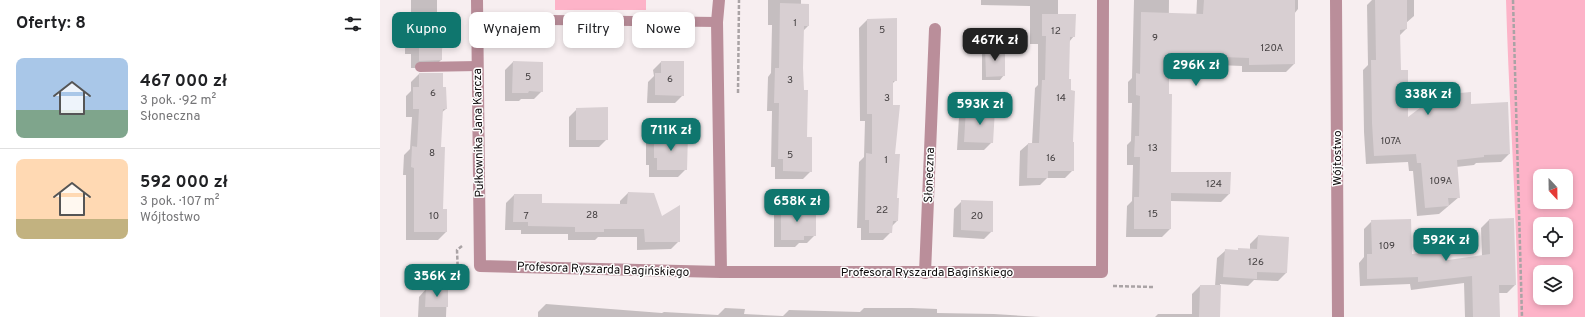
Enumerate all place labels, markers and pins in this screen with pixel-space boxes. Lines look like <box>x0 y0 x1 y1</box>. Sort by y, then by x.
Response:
pin: 467K zł <box>958 28 1032 62</box>
pin: 296K zł <box>1159 53 1233 87</box>
pin: 338K zł <box>1391 82 1465 116</box>
pin: 593K zł <box>943 92 1017 126</box>
pin: 711K zł <box>634 118 708 152</box>
pin: 658K zł <box>760 189 834 223</box>
pin: 592K zł <box>1409 228 1483 262</box>
pin: 356K zł <box>400 264 474 298</box>

